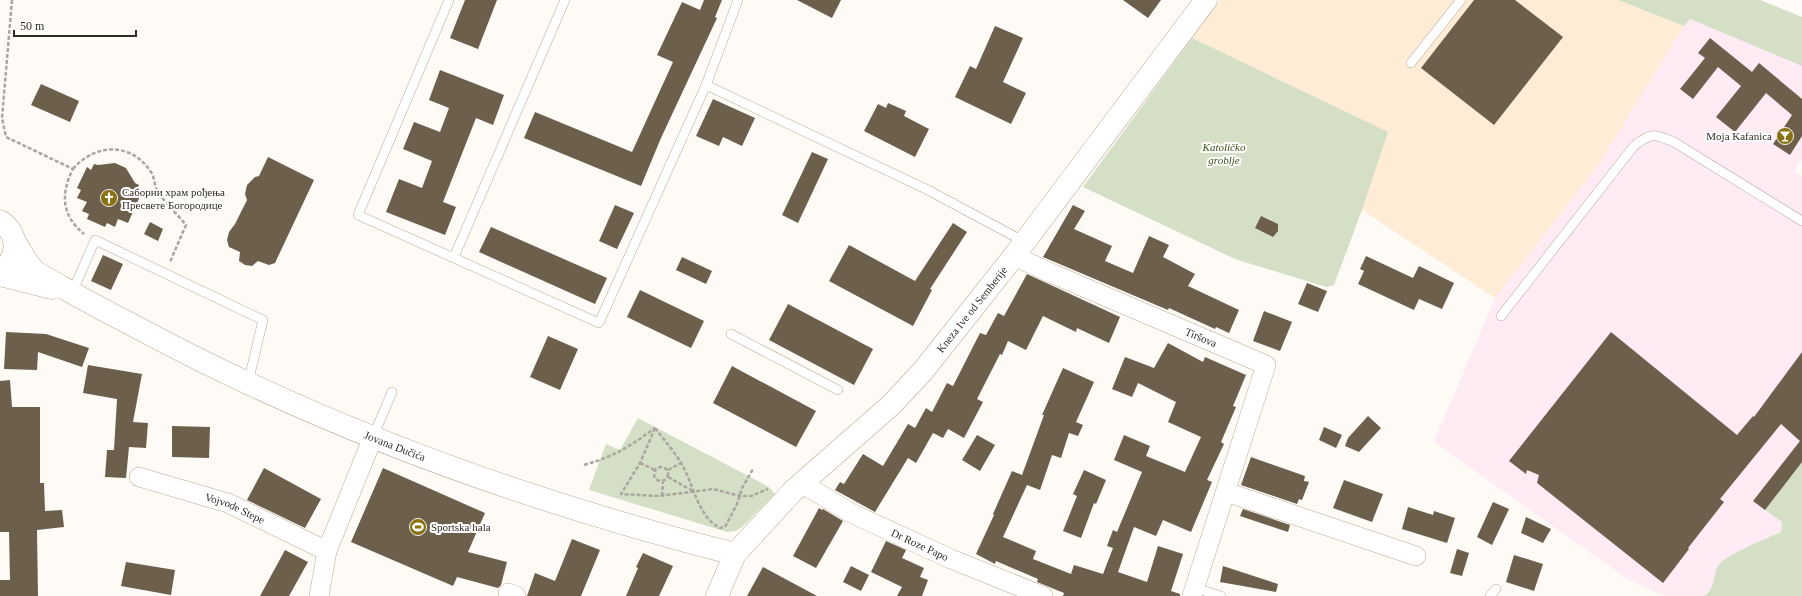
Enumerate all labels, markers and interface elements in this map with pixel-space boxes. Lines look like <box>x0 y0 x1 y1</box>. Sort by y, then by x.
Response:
scale bar <box>14 12 136 38</box>
text: 50 m <box>20 19 45 33</box>
bar icon: Moja Kafanica <box>1775 126 1795 146</box>
place label: Moja Kafanica <box>1706 130 1772 142</box>
park label: Katoličko groblje <box>1202 141 1246 166</box>
place label: Саборни храм рођења Пресвете Богородице <box>122 186 225 211</box>
church icon: Саборни храм рођења Пресвете Богородице <box>99 188 119 208</box>
street label: Kneza Ive od Semberije <box>934 264 1009 355</box>
street label: Tiršova <box>1183 325 1219 349</box>
street label: Jovana Dučića <box>363 429 427 463</box>
street label: Vojvode Stepe <box>204 491 267 526</box>
sports icon: Sportska hala <box>408 517 428 537</box>
place label: Sportska hala <box>431 521 491 533</box>
street label: Dr Roze Papo <box>889 526 951 563</box>

